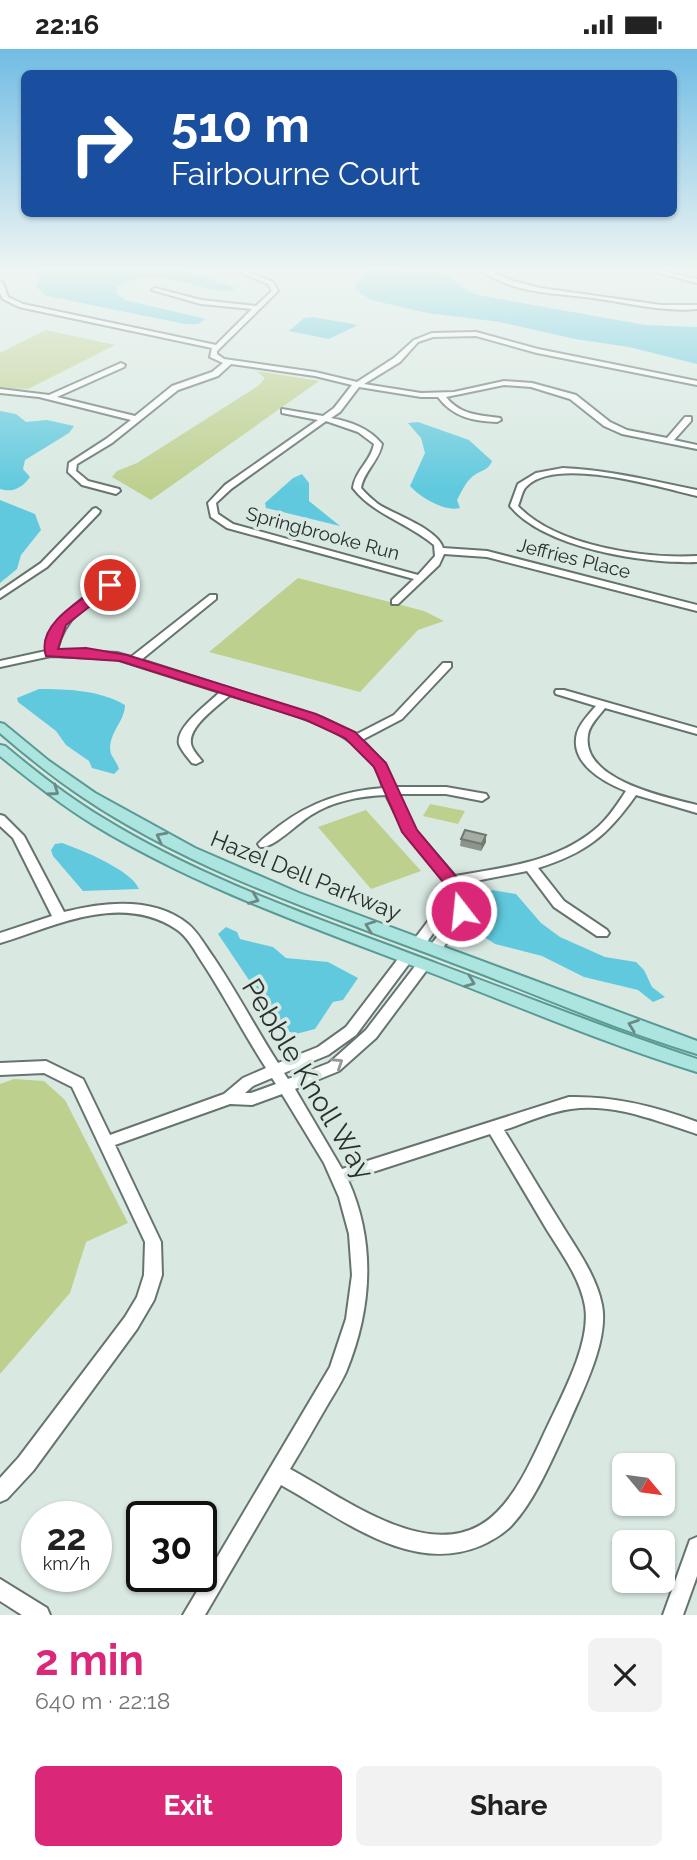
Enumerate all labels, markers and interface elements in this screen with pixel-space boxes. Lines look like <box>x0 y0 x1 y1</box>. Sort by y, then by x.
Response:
text: 22:16 <box>35 10 99 40</box>
text: 510 m <box>171 96 310 153</box>
icon: right <box>56 98 147 189</box>
text: Fairbourne Court <box>171 155 420 192</box>
street label: Springbrooke Run <box>244 502 402 564</box>
street label: Jeffries Place <box>515 533 633 583</box>
pin <box>80 555 140 615</box>
icon: arrive <box>91 566 129 604</box>
one-way arrow <box>46 783 59 795</box>
street label: Hazel Dell Parkway <box>207 824 405 926</box>
one-way arrow <box>156 832 168 846</box>
position arrow <box>424 874 498 948</box>
one-way arrow <box>247 890 259 904</box>
one-way arrow <box>365 921 377 935</box>
street label: Pebble Knoll Way <box>235 972 381 1186</box>
one-way arrow <box>464 973 476 987</box>
one-way arrow <box>628 1019 640 1033</box>
one-way arrow <box>331 1058 344 1071</box>
north arrow <box>612 1453 676 1515</box>
map controls <box>612 1453 675 1593</box>
speed limit sign: 30 <box>126 1501 217 1592</box>
text: 22 <box>47 1517 86 1558</box>
button: search <box>612 1530 675 1593</box>
text: km/h <box>43 1553 90 1574</box>
text: 2 min <box>35 1636 144 1685</box>
button: close <box>588 1638 662 1712</box>
text: 640 m · 22:18 <box>35 1687 170 1714</box>
button: Exit <box>35 1766 342 1846</box>
button: Share <box>356 1766 662 1846</box>

